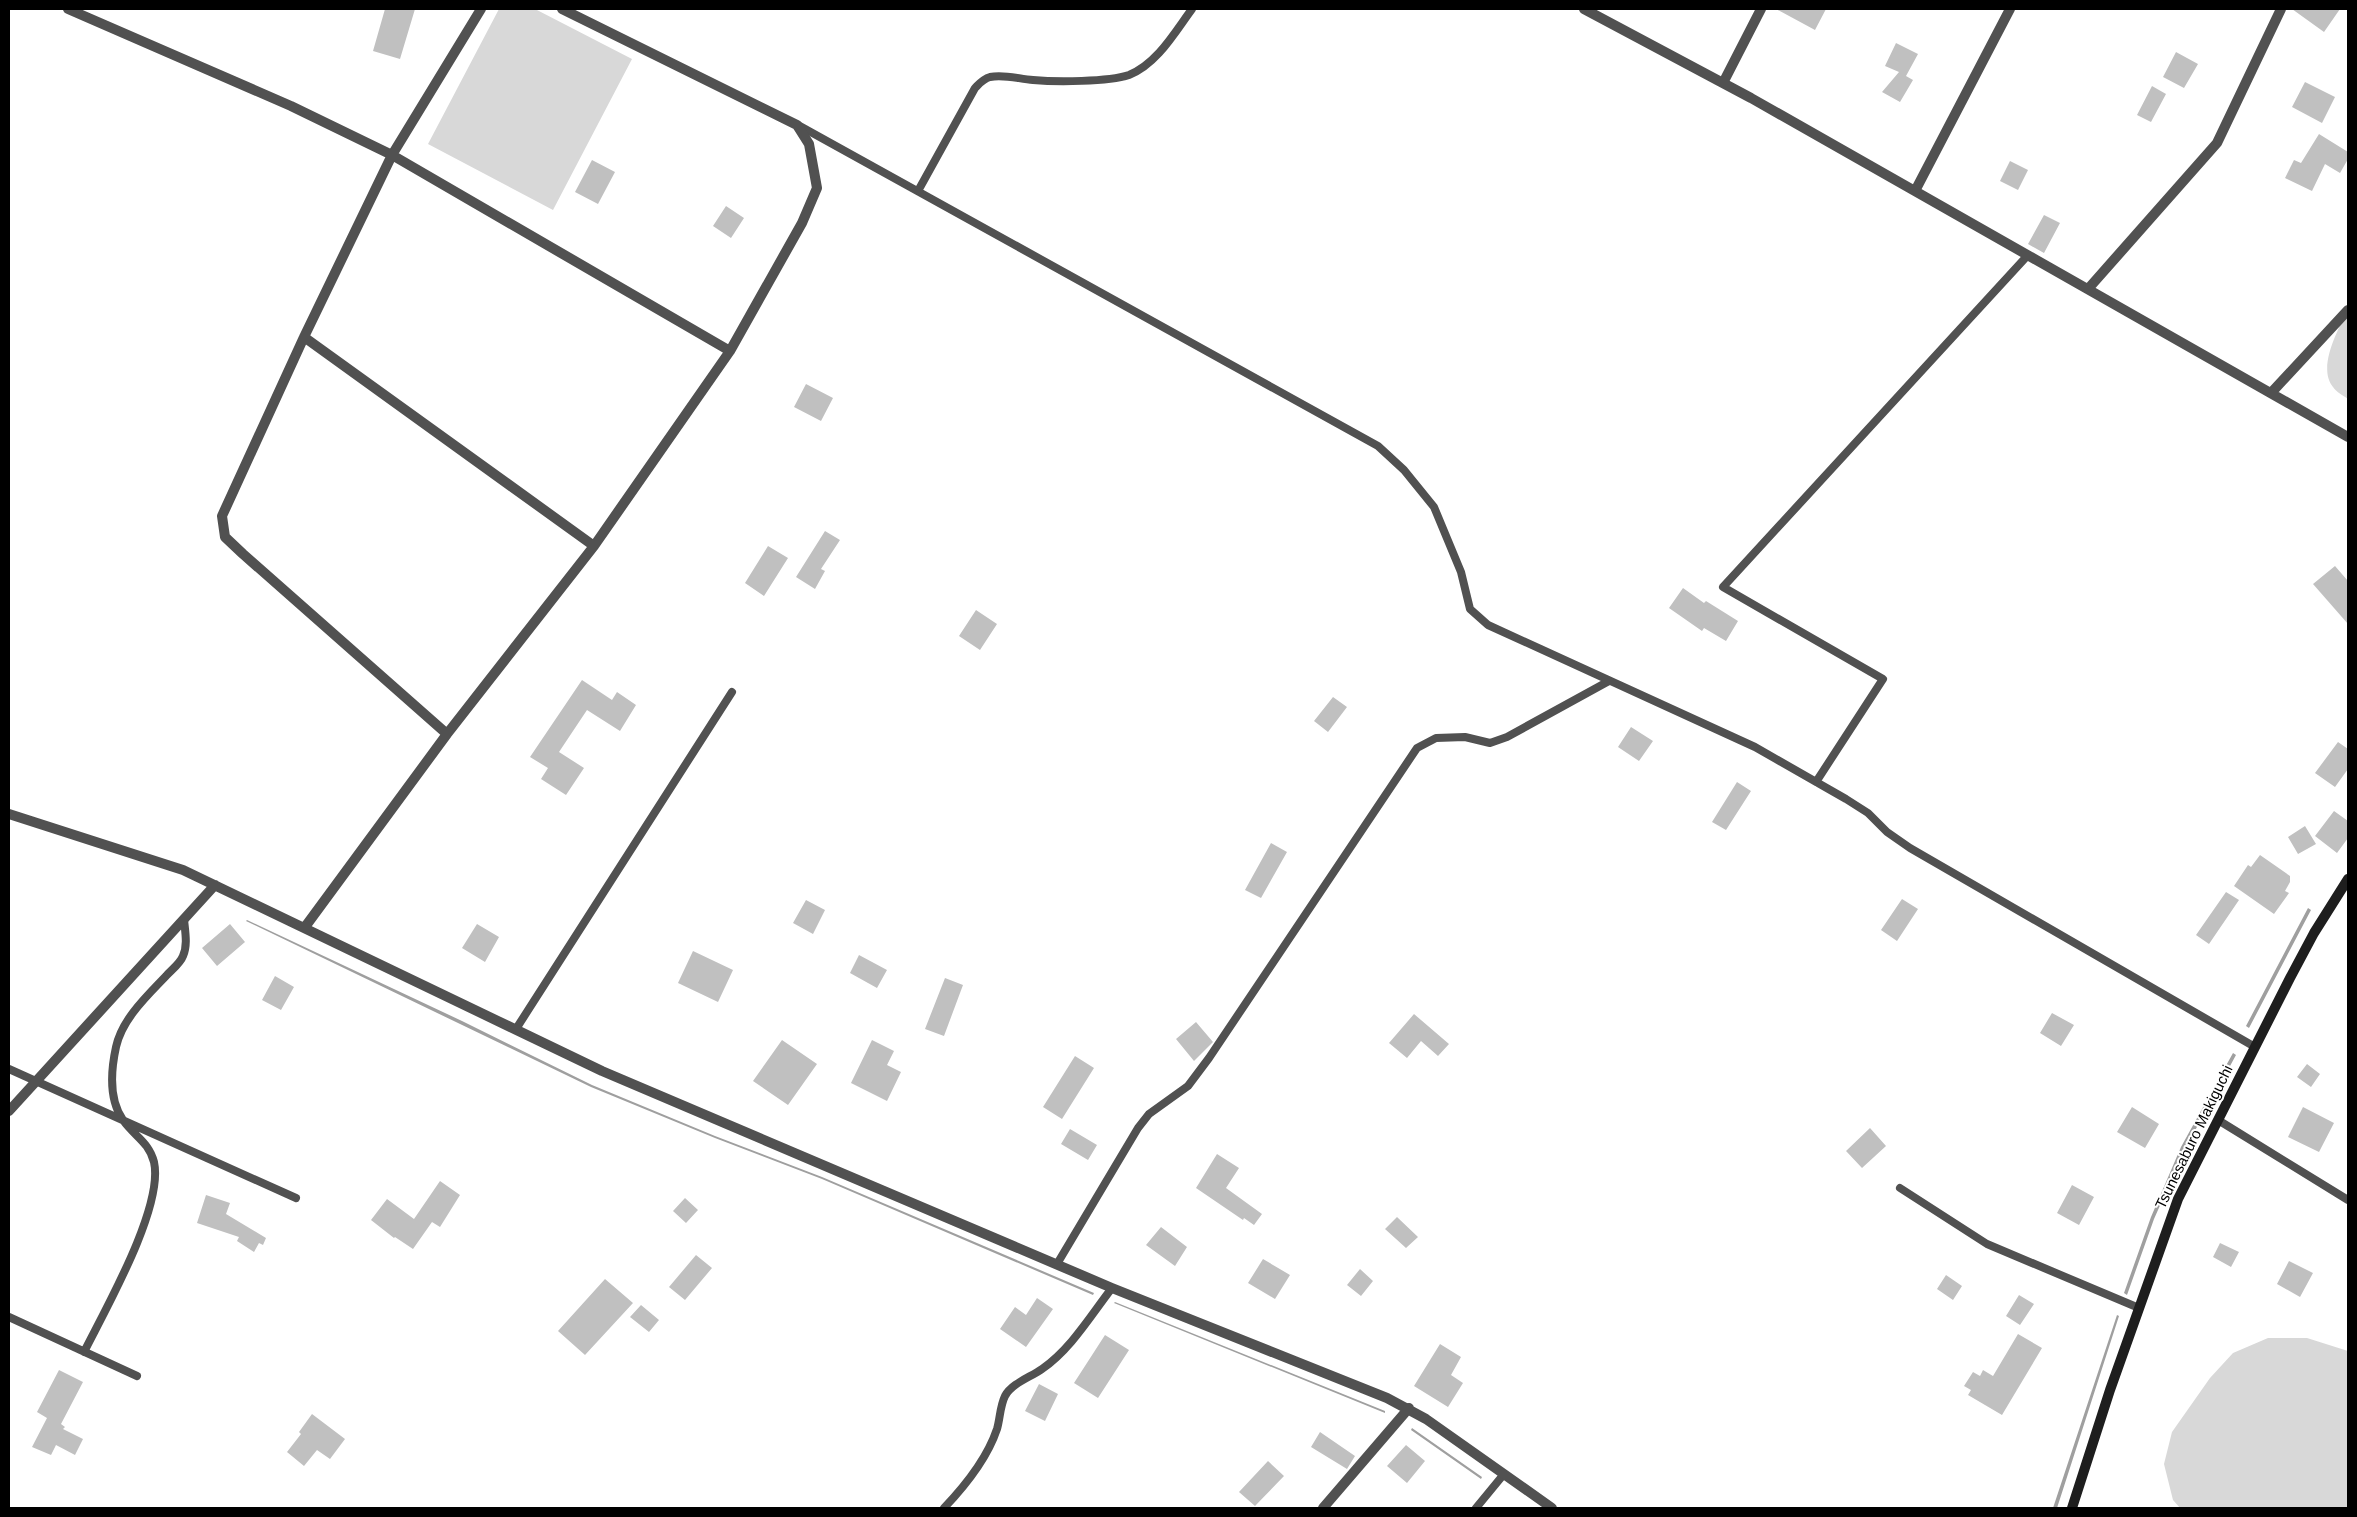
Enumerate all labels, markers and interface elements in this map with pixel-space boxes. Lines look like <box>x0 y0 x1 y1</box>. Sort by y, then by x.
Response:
street label: Tsunesaburo Makiguchi <box>2151 1062 2236 1211</box>

